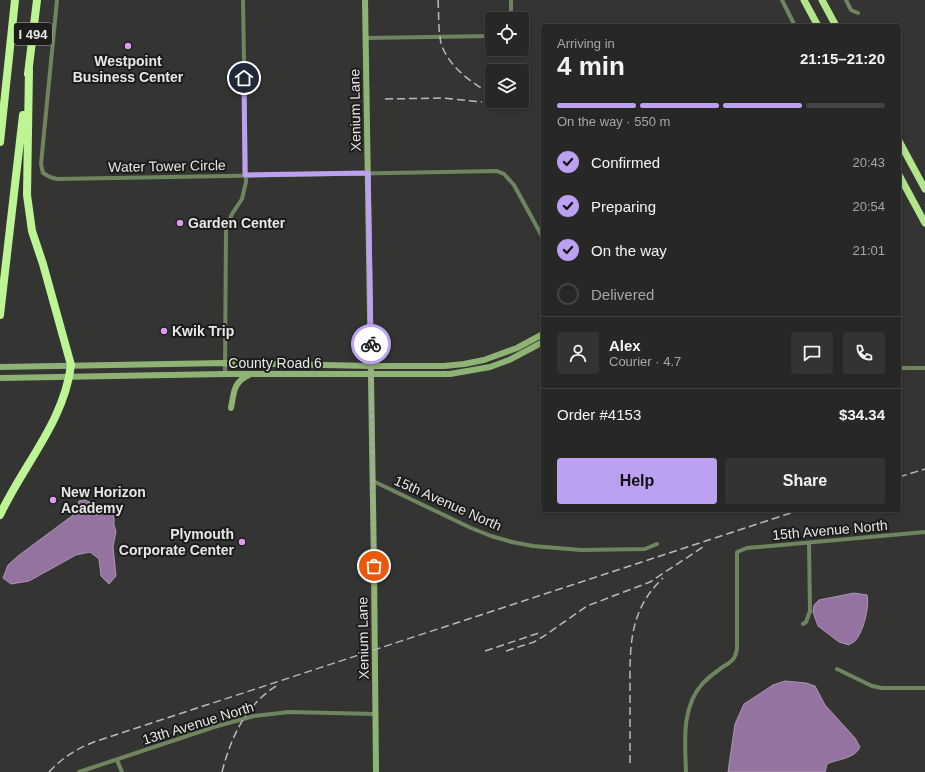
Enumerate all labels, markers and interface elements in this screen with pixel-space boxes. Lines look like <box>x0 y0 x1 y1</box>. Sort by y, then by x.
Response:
map controls <box>485 12 529 108</box>
button: locate <box>485 12 529 56</box>
road number: I 494 <box>14 23 52 45</box>
text: Arriving in <box>557 36 615 51</box>
marker: Westpoint Business Center <box>123 41 133 51</box>
text: 21:15–21:20 <box>800 50 885 67</box>
text: 4 min <box>557 51 625 81</box>
place label: Westpoint Business Center <box>73 53 184 85</box>
pin <box>227 61 261 95</box>
button: layers <box>485 64 529 108</box>
icon: home <box>233 67 255 89</box>
street label: Xenium Lane <box>346 68 364 151</box>
text: On the way · 550 m <box>557 114 670 129</box>
icon: check <box>557 151 579 173</box>
text: Confirmed <box>591 154 660 171</box>
text: 20:43 <box>852 155 885 170</box>
street label: Water Tower Circle <box>108 157 226 175</box>
icon: check <box>557 195 579 217</box>
text: Preparing <box>591 198 656 215</box>
text: 20:54 <box>852 199 885 214</box>
place label: Garden Center <box>188 215 286 231</box>
marker: Garden Center <box>175 218 185 228</box>
icon: check <box>557 239 579 261</box>
text: On the way <box>591 242 667 259</box>
text: 21:01 <box>852 243 885 258</box>
text: Delivered <box>591 286 654 303</box>
place label: Kwik Trip <box>172 323 234 339</box>
courier <box>351 324 391 364</box>
marker: Kwik Trip <box>159 326 169 336</box>
button: person <box>557 332 599 374</box>
button: chat <box>791 332 833 374</box>
button: phone <box>843 332 885 374</box>
icon: bike <box>360 333 382 355</box>
text: Alex <box>609 337 641 354</box>
text: Courier · 4.7 <box>609 354 681 369</box>
street label: County Road 6 <box>228 355 322 371</box>
text: Order #4153 <box>557 406 641 423</box>
text: $34.34 <box>839 406 885 423</box>
button: Help <box>557 458 717 504</box>
button: Share <box>725 458 885 504</box>
street label: 15th Avenue North <box>392 472 504 534</box>
place label: New Horizon Academy <box>61 484 146 516</box>
marker: New Horizon Academy <box>48 495 58 505</box>
street label: 15th Avenue North <box>772 517 888 543</box>
place label: Plymouth Corporate Center <box>119 526 235 558</box>
marker: Plymouth Corporate Center <box>237 537 247 547</box>
pin <box>357 549 391 583</box>
icon: bag <box>363 555 385 577</box>
street label: Xenium Lane <box>354 596 372 679</box>
street label: 13th Avenue North <box>140 698 256 748</box>

